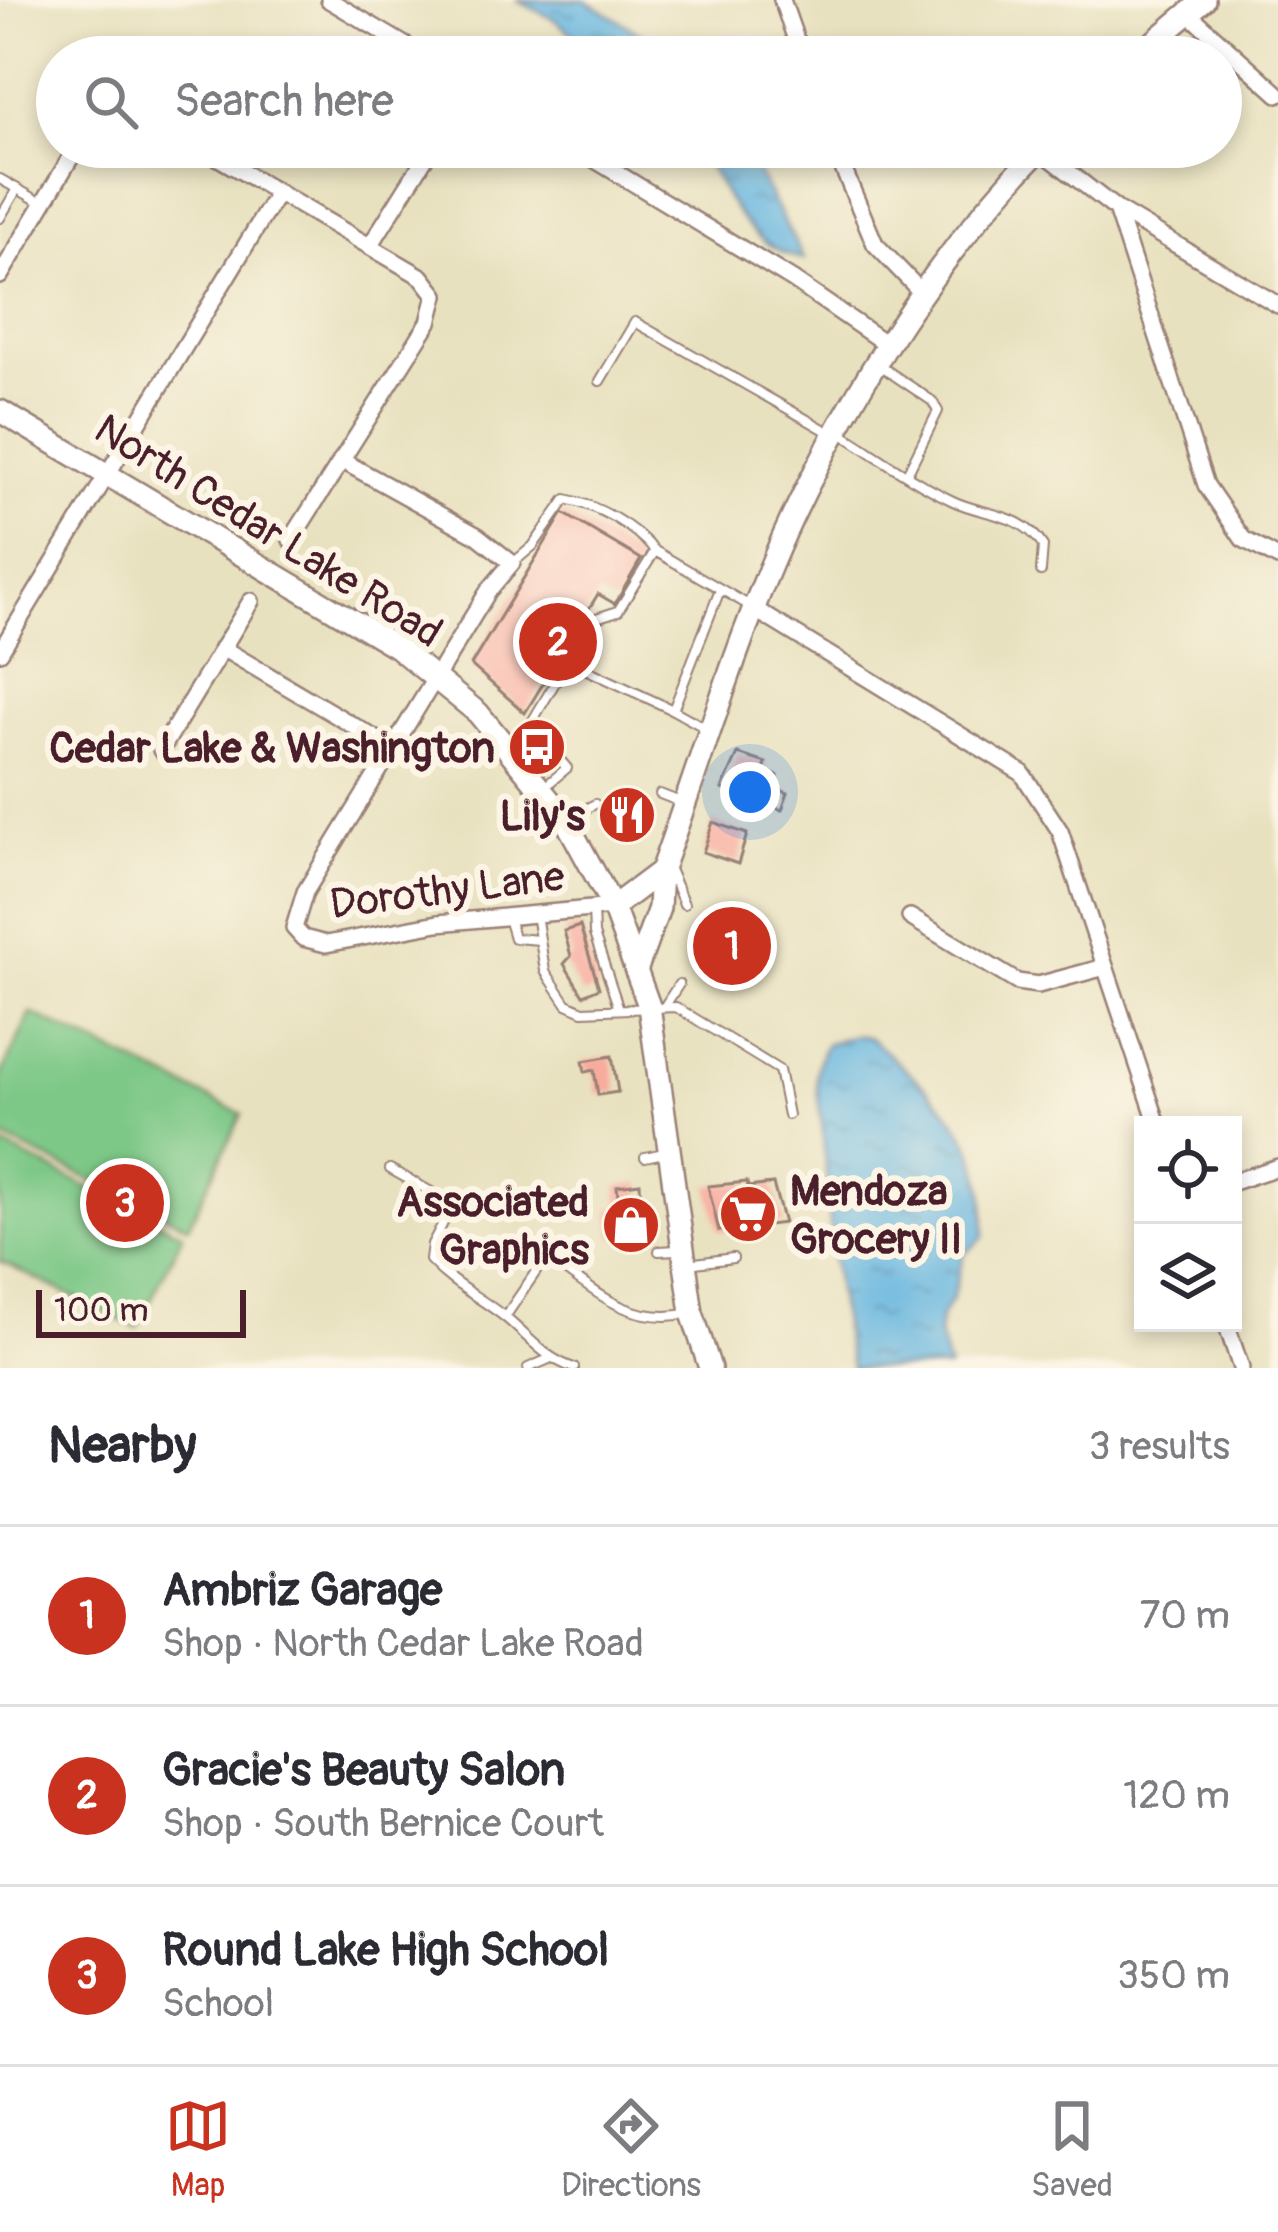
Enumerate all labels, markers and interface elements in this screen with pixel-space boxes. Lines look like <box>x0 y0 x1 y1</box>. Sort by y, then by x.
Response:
search box <box>36 36 1242 168</box>
icon: search <box>78 69 144 135</box>
text: Search here <box>174 74 394 130</box>
street label: North Cedar Lake Road <box>85 404 451 660</box>
pin: 2 <box>519 597 597 687</box>
bus stop icon: Cedar Lake & Washington <box>506 716 568 778</box>
place label: Cedar Lake & Washington <box>49 723 495 775</box>
your location <box>720 762 780 822</box>
restaurant icon: Lily's <box>596 784 658 846</box>
place label: Lily's <box>500 791 585 843</box>
street label: Dorothy Lane <box>327 851 568 931</box>
pin: 1 <box>693 901 771 991</box>
map controls <box>1134 1116 1242 1332</box>
button: locate <box>1134 1116 1242 1224</box>
pin: 3 <box>86 1158 164 1248</box>
place label: Mendoza Grocery II <box>790 1166 962 1266</box>
place label: Associated Graphics <box>396 1177 589 1277</box>
supermarket icon: Mendoza Grocery II <box>717 1183 779 1245</box>
shop icon: Associated Graphics <box>600 1194 662 1256</box>
button: layers <box>1134 1224 1242 1332</box>
scale bar <box>36 1284 246 1337</box>
text: 100 m <box>54 1290 148 1331</box>
text: Nearby <box>48 1414 196 1478</box>
text: 3 results <box>1089 1422 1230 1471</box>
text: Ambriz Garage <box>162 1563 442 1619</box>
text: 1 <box>79 1591 95 1640</box>
text: 70 m <box>1140 1591 1230 1640</box>
text: Shop · North Cedar Lake Road <box>162 1619 644 1668</box>
text: Gracie's Beauty Salon <box>162 1743 565 1799</box>
text: 2 <box>76 1771 98 1820</box>
text: 120 m <box>1123 1771 1230 1820</box>
text: Shop · South Bernice Court <box>162 1799 604 1848</box>
text: Round Lake High School <box>162 1923 609 1979</box>
text: 3 <box>76 1951 98 2000</box>
text: 350 m <box>1117 1951 1230 2000</box>
text: School <box>162 1979 274 2028</box>
tab: Map <box>165 2093 231 2206</box>
tab: Directions <box>561 2093 701 2206</box>
tab: Saved <box>1031 2093 1113 2206</box>

